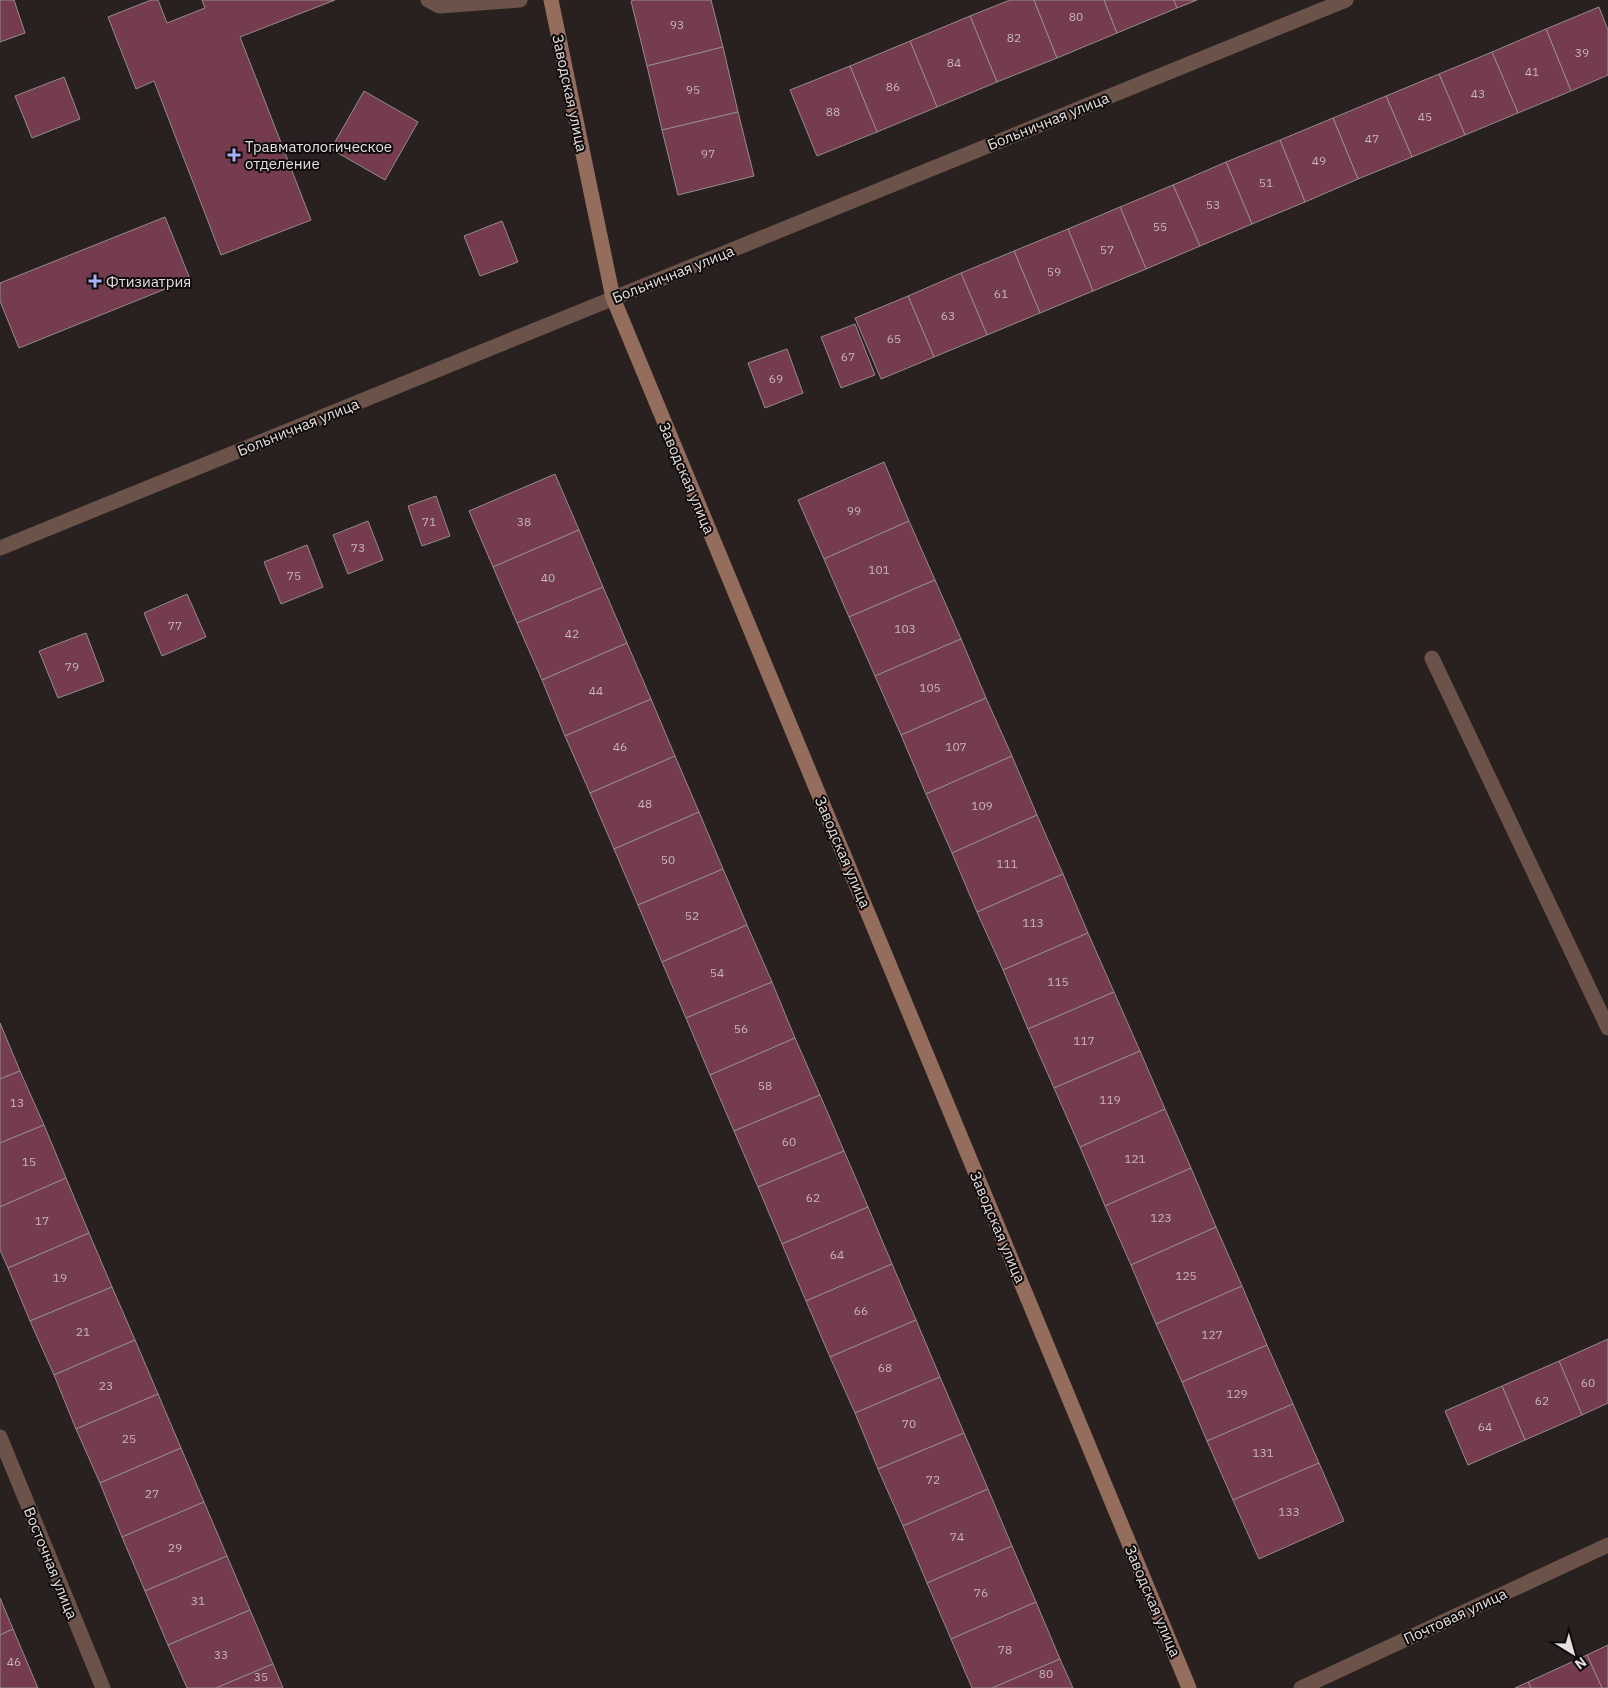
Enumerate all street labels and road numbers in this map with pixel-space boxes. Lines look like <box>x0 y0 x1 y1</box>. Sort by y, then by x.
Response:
street label: Заводская улица <box>548 33 592 153</box>
street label: Больничная улица <box>984 88 1112 154</box>
street label: Больничная улица <box>609 241 737 307</box>
street label: Больничная улица <box>234 394 362 460</box>
street label: Заводская улица <box>655 419 719 537</box>
street label: Заводская улица <box>811 793 875 911</box>
street label: Заводская улица <box>966 1168 1030 1286</box>
street label: Восточная улица <box>20 1504 82 1622</box>
street label: Заводская улица <box>1121 1542 1185 1660</box>
street label: Почтовая улица <box>1400 1584 1510 1648</box>

